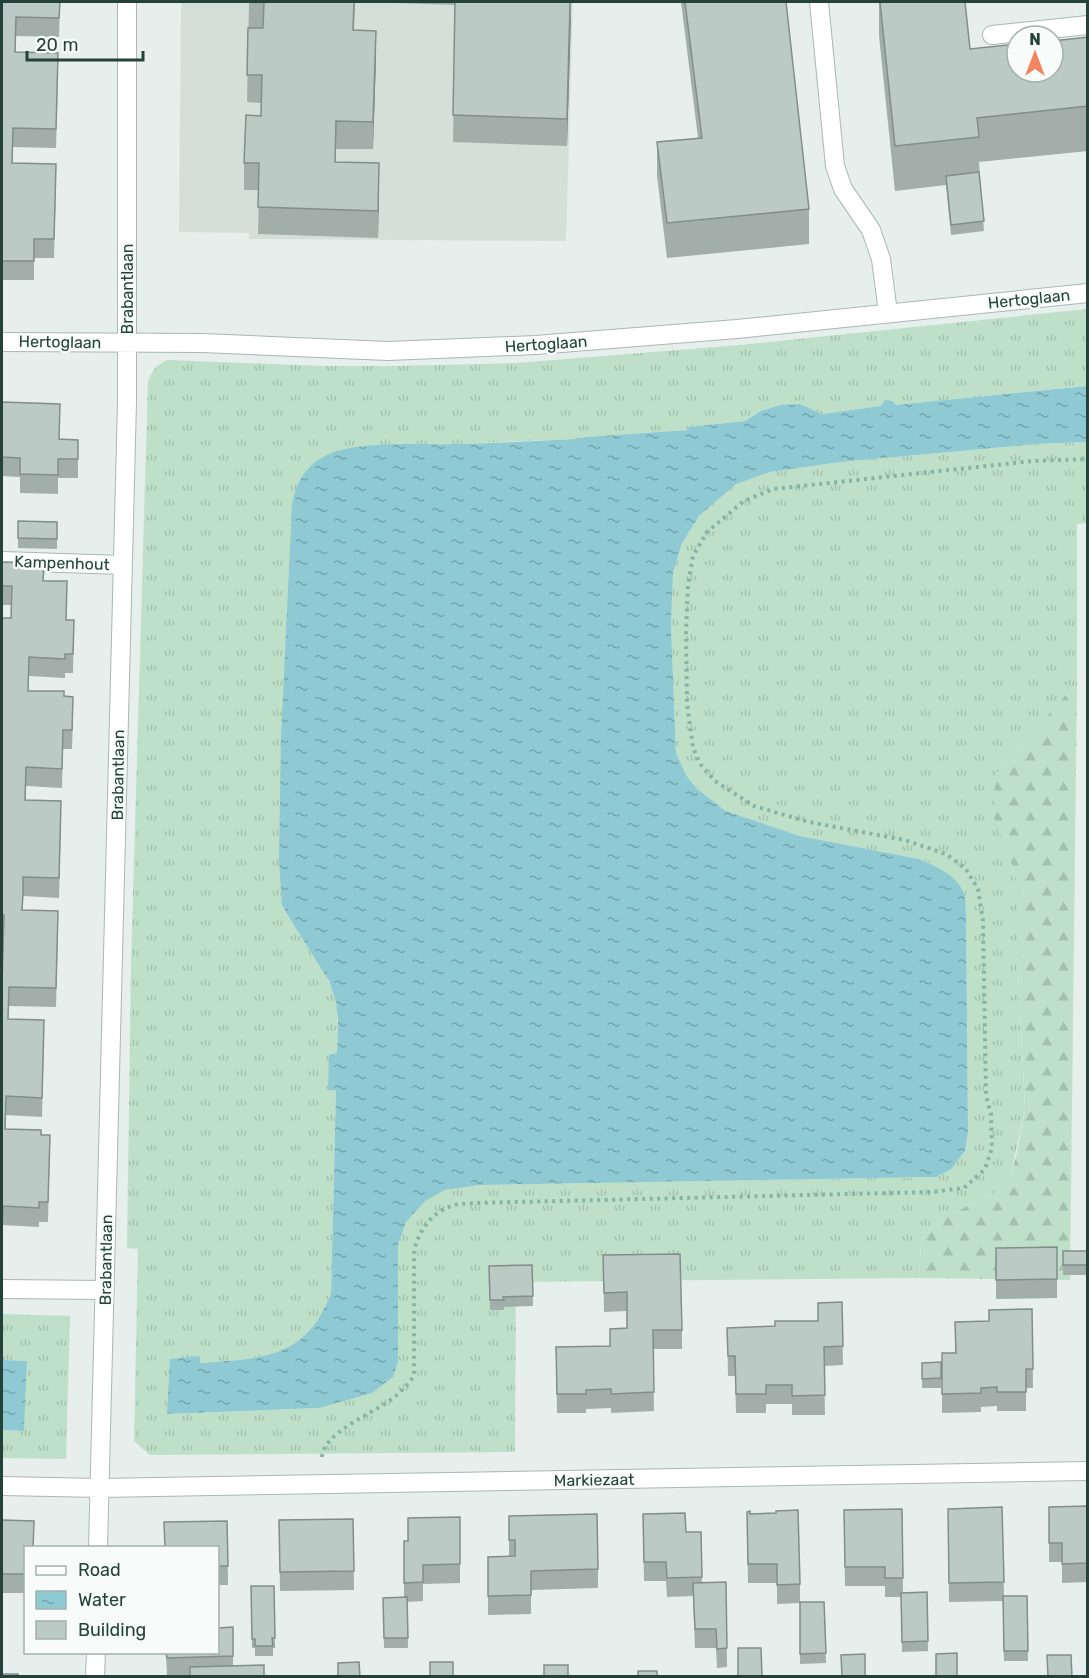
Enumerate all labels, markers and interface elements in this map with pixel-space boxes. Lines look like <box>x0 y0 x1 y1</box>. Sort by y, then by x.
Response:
scale bar <box>27 24 142 62</box>
north arrow <box>1005 24 1065 84</box>
text: N <box>1029 30 1041 49</box>
text: 20 m <box>36 34 78 56</box>
street label: Brabantlaan <box>118 244 137 334</box>
street label: Hertoglaan <box>987 285 1071 313</box>
street label: Hertoglaan <box>18 332 102 352</box>
street label: Hertoglaan <box>504 332 588 356</box>
street label: Kampenhout <box>14 552 110 574</box>
street label: Brabantlaan <box>108 729 128 821</box>
street label: Brabantlaan <box>96 1214 116 1306</box>
street label: Markiezaat <box>553 1470 635 1490</box>
legend <box>24 1546 219 1654</box>
text: Road <box>78 1559 121 1581</box>
text: Water <box>78 1589 126 1611</box>
text: Building <box>78 1619 146 1641</box>

